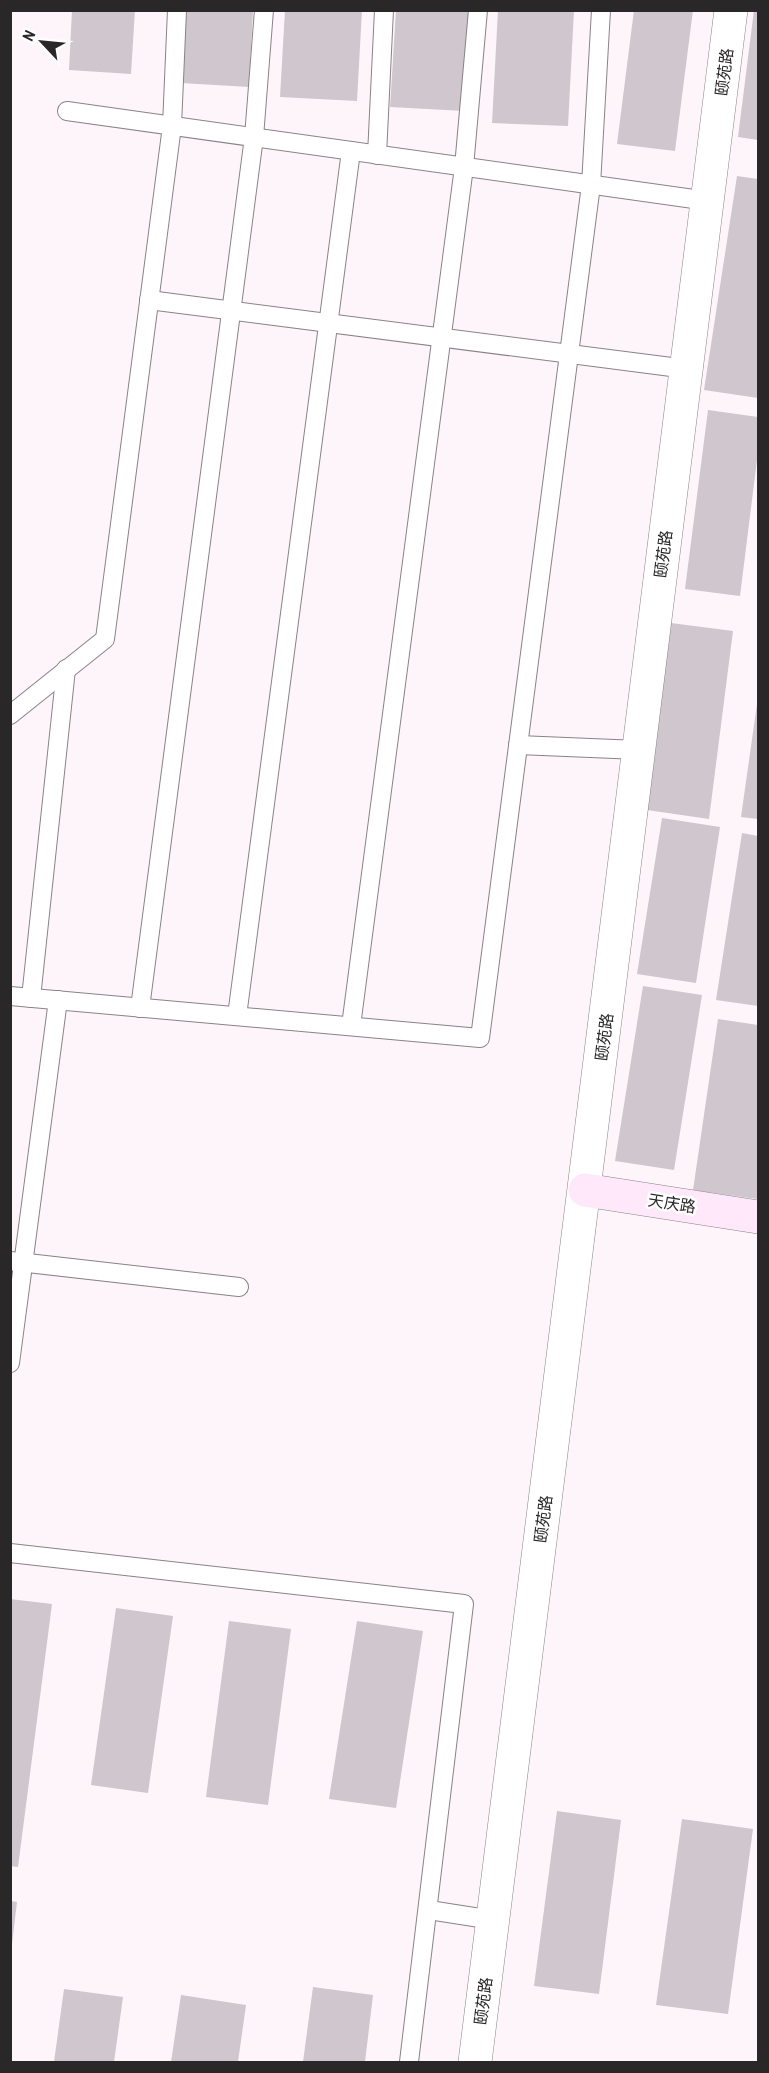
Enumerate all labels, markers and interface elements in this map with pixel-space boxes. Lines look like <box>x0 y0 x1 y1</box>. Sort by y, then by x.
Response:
north arrow <box>12 12 72 72</box>
text: N <box>17 26 40 45</box>
street label: 颐苑路 <box>710 47 738 97</box>
street label: 颐苑路 <box>649 529 677 579</box>
street label: 颐苑路 <box>590 1012 618 1062</box>
street label: 天庆路 <box>647 1188 697 1218</box>
street label: 颐苑路 <box>529 1494 557 1544</box>
street label: 颐苑路 <box>469 1976 497 2026</box>

